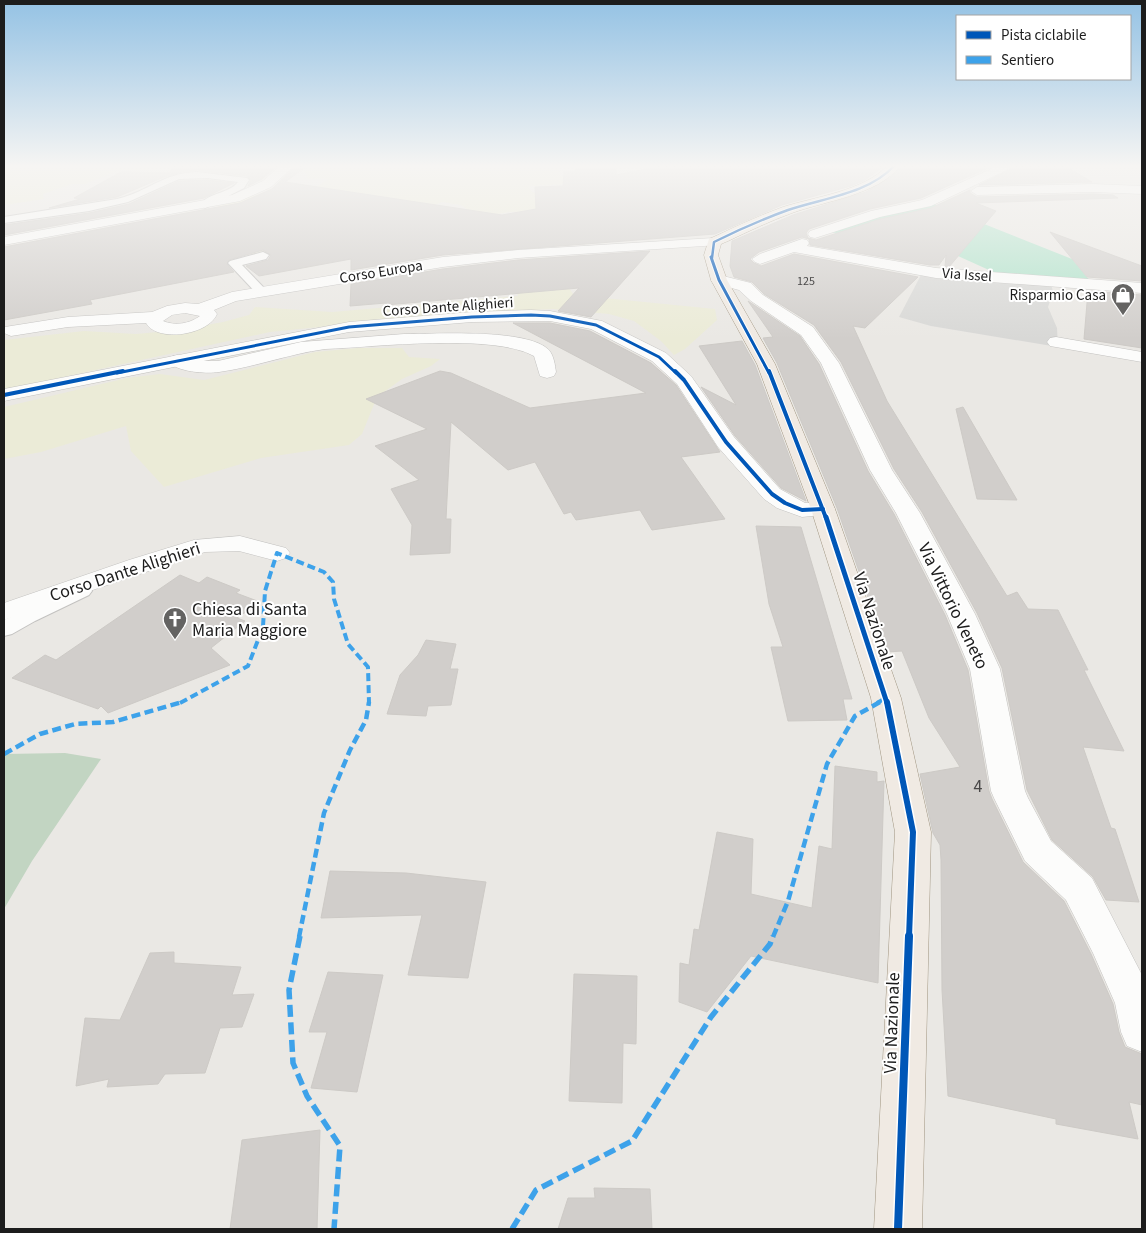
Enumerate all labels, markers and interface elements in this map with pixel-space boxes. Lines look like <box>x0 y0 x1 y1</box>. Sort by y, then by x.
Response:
legend <box>956 15 1131 80</box>
text: Pista ciclabile <box>1001 25 1086 46</box>
text: Sentiero <box>1001 50 1054 71</box>
street label: Corso Europa <box>338 255 424 289</box>
street label: Via Issel <box>941 263 993 287</box>
house number: 125 <box>797 273 815 290</box>
shop icon: Risparmio Casa <box>1110 282 1136 316</box>
place label: Risparmio Casa <box>1009 285 1106 306</box>
street label: Corso Dante Alighieri <box>382 292 514 322</box>
street label: Corso Dante Alighieri <box>46 536 204 608</box>
street label: Via Vittorio Veneto <box>912 539 994 673</box>
street label: Via Nazionale <box>846 569 902 673</box>
place label: Chiesa di Santa Maria Maggiore <box>192 597 307 643</box>
church icon: Chiesa di Santa Maria Maggiore <box>162 606 188 640</box>
house number: 4 <box>974 774 983 799</box>
street label: Via Nazionale <box>878 972 906 1074</box>

